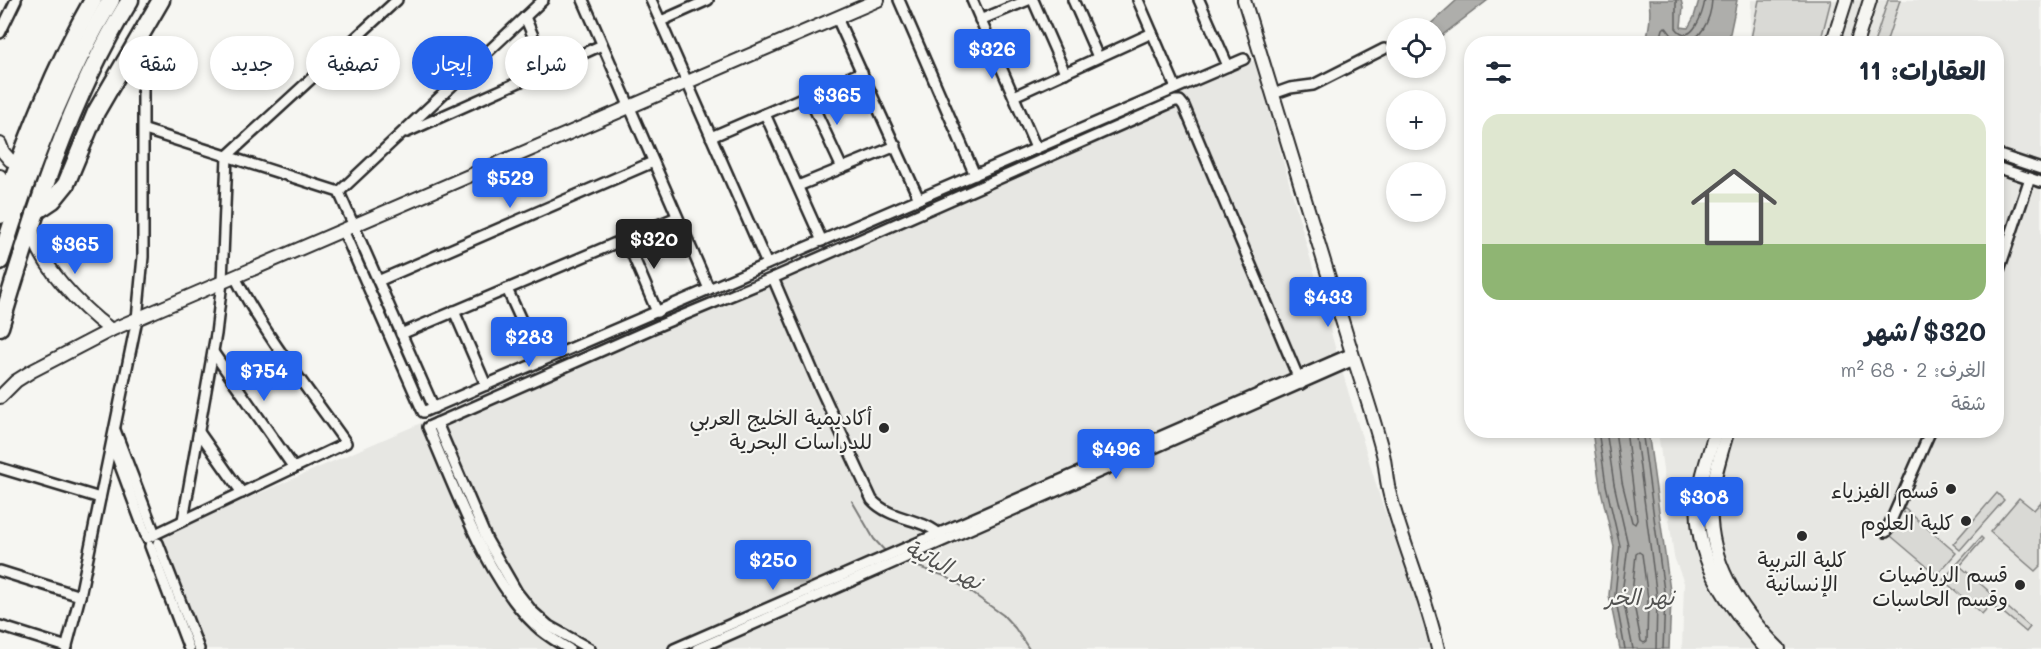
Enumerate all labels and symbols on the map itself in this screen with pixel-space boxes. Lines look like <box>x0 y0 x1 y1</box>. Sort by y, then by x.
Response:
pin: $326 <box>956 29 1028 80</box>
pin: $365 <box>801 75 873 126</box>
pin: $529 <box>474 158 546 209</box>
pin: $320 <box>618 219 690 270</box>
pin: $365 <box>39 224 111 275</box>
pin: $433 <box>1292 277 1364 328</box>
pin: $283 <box>493 317 565 368</box>
pin: $754 <box>228 351 300 402</box>
place label: أكاديمية الخليج العربي للدراسات البحرية <box>690 403 872 455</box>
marker: أكاديمية الخليج العربي للدراسات البحرية <box>877 421 891 435</box>
pin: $496 <box>1080 429 1152 480</box>
place label: قسم الفيزياء <box>1831 476 1939 507</box>
pin: $308 <box>1668 477 1740 528</box>
marker: قسم الفيزياء <box>1944 482 1958 496</box>
place label: كلية العلوم <box>1860 508 1954 539</box>
marker: كلية العلوم <box>1959 514 1973 528</box>
marker: كلية التربية الإنسانية <box>1795 529 1809 543</box>
water label: نهر الياتية <box>900 532 990 597</box>
pin: $250 <box>737 540 809 591</box>
place label: كلية التربية الإنسانية <box>1758 545 1847 597</box>
place label: قسم الرياضيات وقسم الحاسبات <box>1872 560 2008 615</box>
marker: قسم الرياضيات وقسم الحاسبات <box>2013 578 2027 592</box>
water label: نهر الخر <box>1603 582 1677 611</box>

